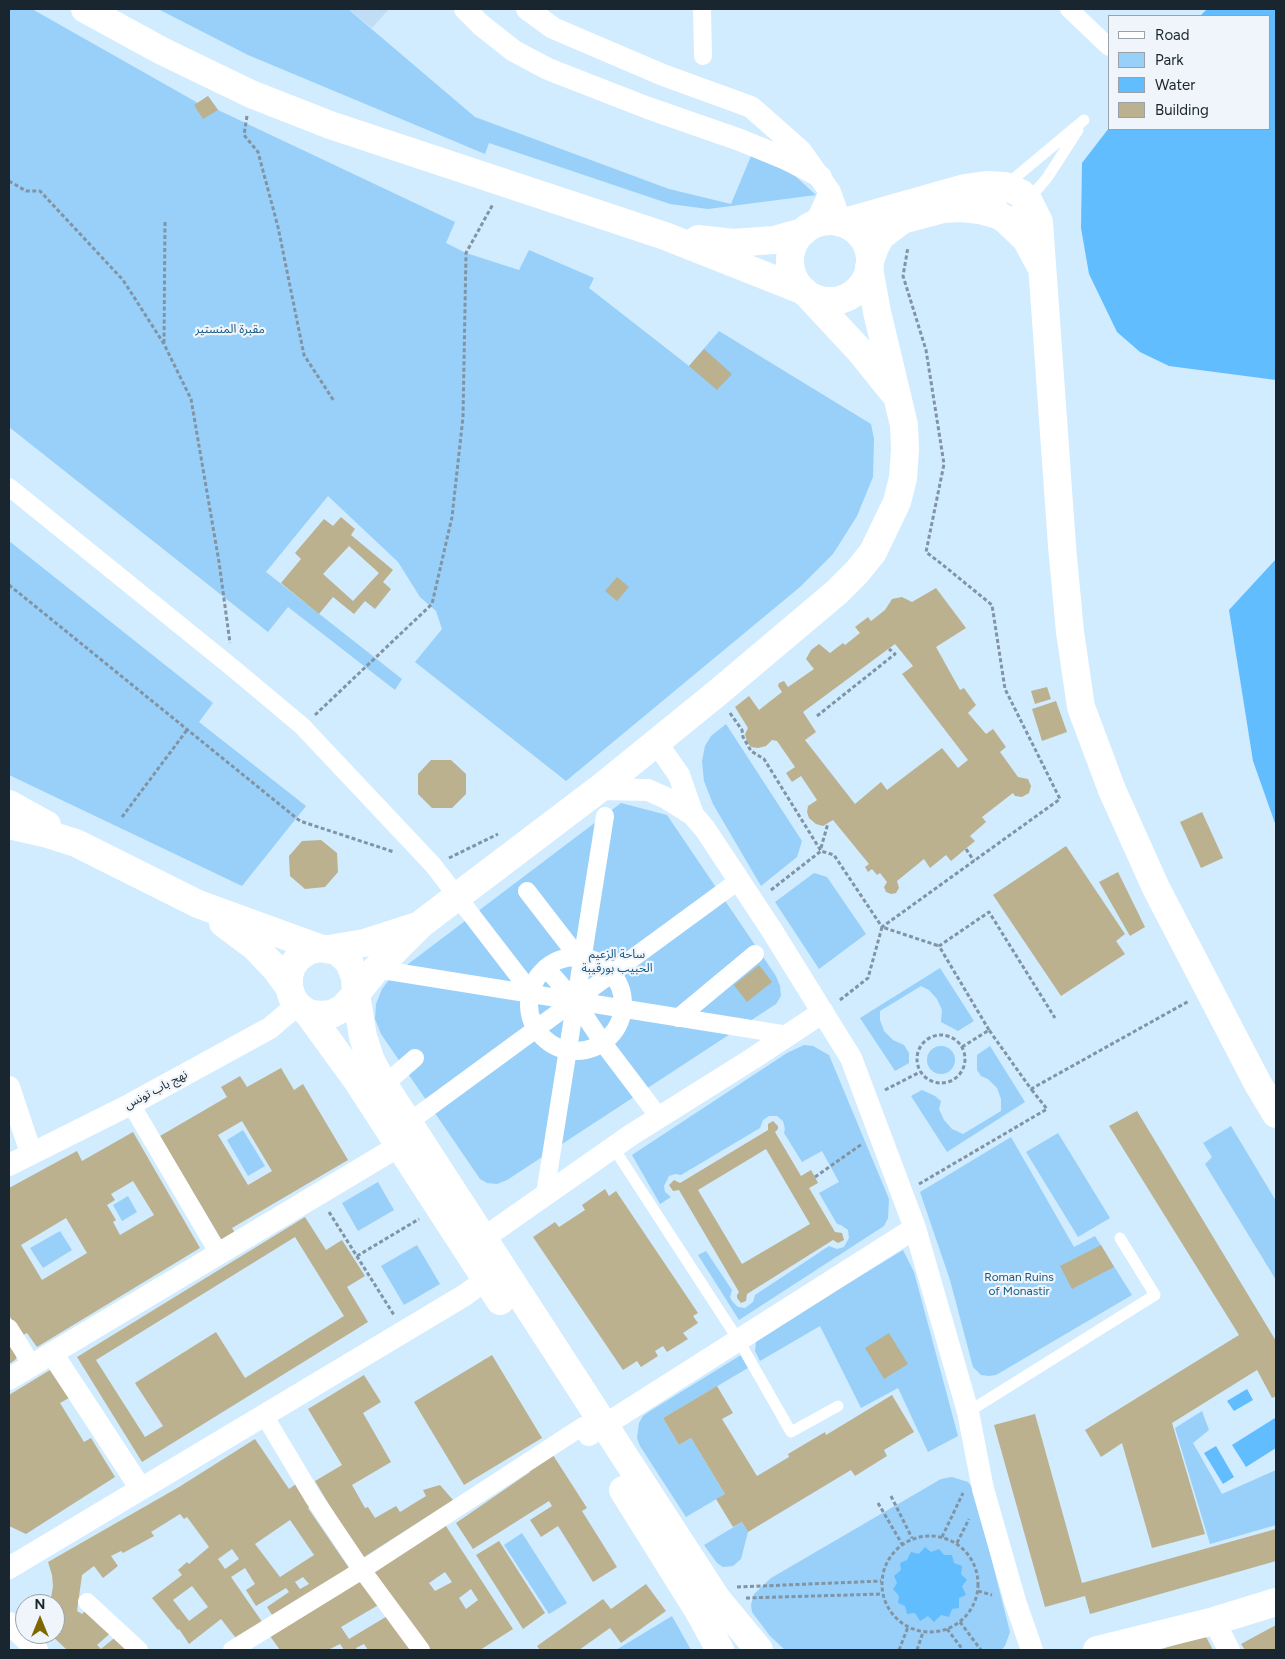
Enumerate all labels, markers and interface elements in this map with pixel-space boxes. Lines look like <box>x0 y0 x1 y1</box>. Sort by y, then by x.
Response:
legend <box>1108 15 1270 130</box>
text: Road <box>1155 26 1190 44</box>
text: Park <box>1155 51 1184 69</box>
text: Water <box>1155 76 1195 94</box>
text: Building <box>1155 101 1209 119</box>
park label: مقبرة المنستير <box>195 322 265 336</box>
park label: ساحة الزعيم الحبيب بورقيبة <box>581 947 653 975</box>
street label: نهج باب تونس <box>122 1067 190 1113</box>
park label: Roman Ruins of Monastir <box>984 1270 1054 1298</box>
north arrow <box>15 1594 65 1644</box>
text: N <box>35 1596 45 1613</box>

